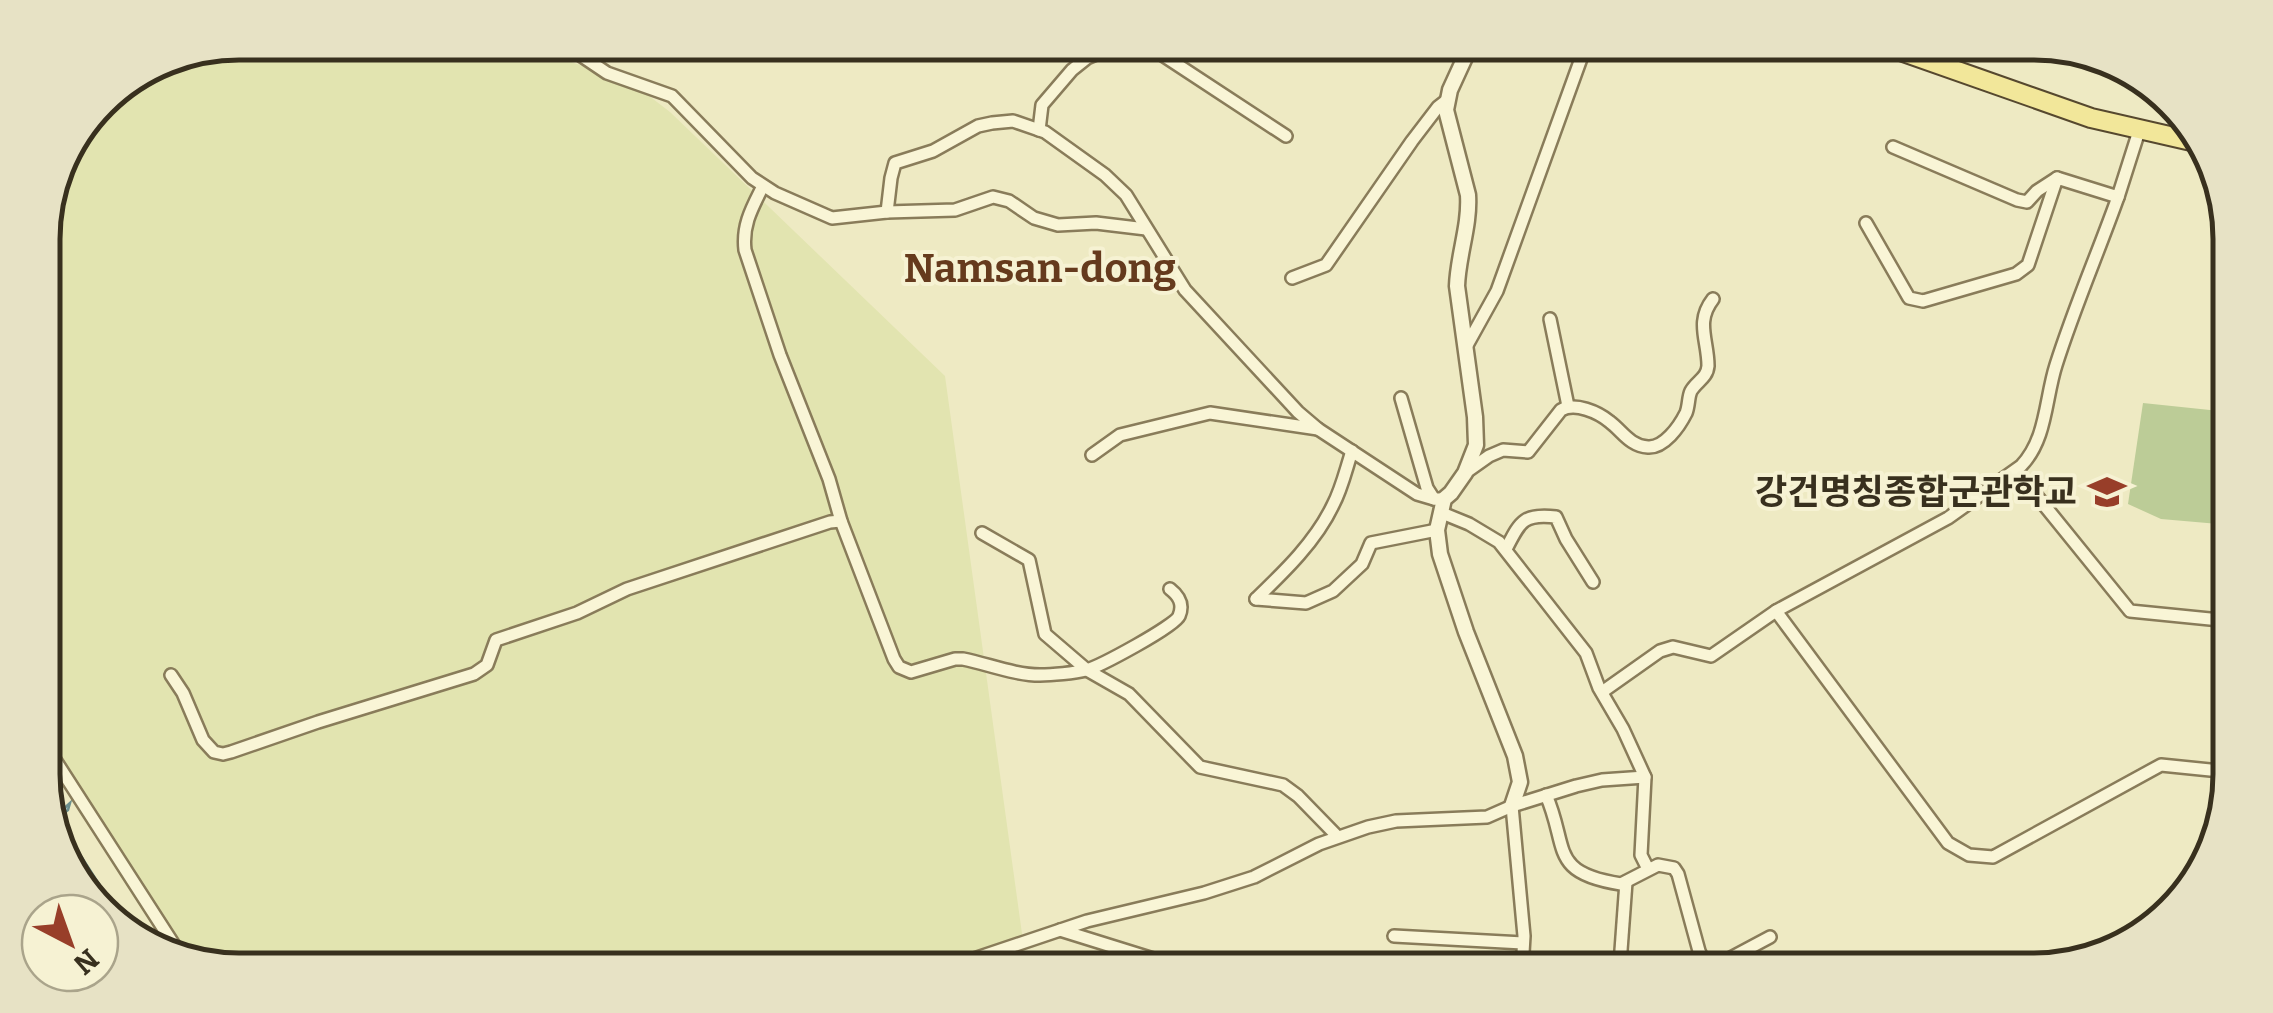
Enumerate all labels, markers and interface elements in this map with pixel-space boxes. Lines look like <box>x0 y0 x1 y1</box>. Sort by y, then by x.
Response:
district label: Namsan-dong <box>904 245 1176 293</box>
place label: 강건명칭종합군관학교 <box>1755 471 2077 513</box>
school or university icon: 강건명칭종합군관학교 <box>2086 471 2128 513</box>
north arrow <box>20 893 120 993</box>
text: N <box>67 942 105 981</box>

